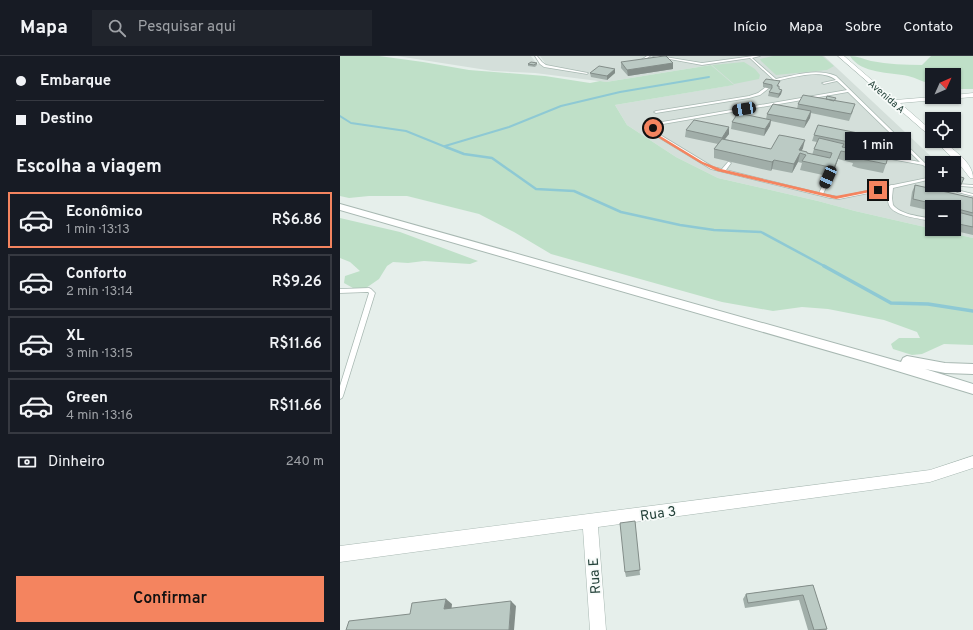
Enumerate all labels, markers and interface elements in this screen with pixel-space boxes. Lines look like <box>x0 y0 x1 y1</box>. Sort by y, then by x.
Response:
search box <box>92 10 372 46</box>
text: Mapa <box>20 16 68 40</box>
icon: search <box>106 17 128 39</box>
text: Pesquisar aqui <box>138 18 236 37</box>
text: Início <box>733 19 767 36</box>
text: Mapa <box>789 19 823 36</box>
text: Sobre <box>845 19 881 36</box>
text: Contato <box>903 19 953 36</box>
north arrow <box>925 68 961 104</box>
map controls <box>925 68 961 236</box>
text: Embarque <box>40 72 111 91</box>
street label: Avenida A <box>865 78 907 117</box>
car <box>731 101 757 117</box>
text: Destino <box>40 110 93 129</box>
button: locate <box>925 112 961 148</box>
route start <box>644 119 662 137</box>
callout: 1 min <box>845 132 911 160</box>
text: 1 min <box>863 138 893 154</box>
text: Escolha a viagem <box>16 156 162 179</box>
button: + <box>925 156 961 192</box>
car <box>818 164 838 190</box>
route end <box>869 181 887 199</box>
button: − <box>925 200 961 236</box>
icon: car <box>18 202 54 238</box>
text: Econômico <box>66 203 143 222</box>
text: R$6.86 <box>272 211 322 230</box>
text: 1 min · 13:13 <box>66 222 130 238</box>
icon: car <box>18 264 54 300</box>
text: Conforto <box>66 265 127 284</box>
text: R$9.26 <box>272 273 322 292</box>
text: 2 min · 13:14 <box>66 284 133 300</box>
icon: car <box>18 326 54 362</box>
text: XL <box>66 327 84 346</box>
text: R$11.66 <box>269 335 322 354</box>
text: 3 min · 13:15 <box>66 346 133 362</box>
icon: car <box>18 388 54 424</box>
text: Green <box>66 389 108 408</box>
text: R$11.66 <box>269 397 322 416</box>
text: 4 min · 13:16 <box>66 408 133 424</box>
icon: cash <box>16 451 38 473</box>
text: Dinheiro <box>48 453 105 472</box>
text: 240 m <box>286 454 324 470</box>
street label: Rua 3 <box>639 504 677 525</box>
street label: Rua E <box>586 557 605 595</box>
button: Confirmar <box>16 576 324 622</box>

